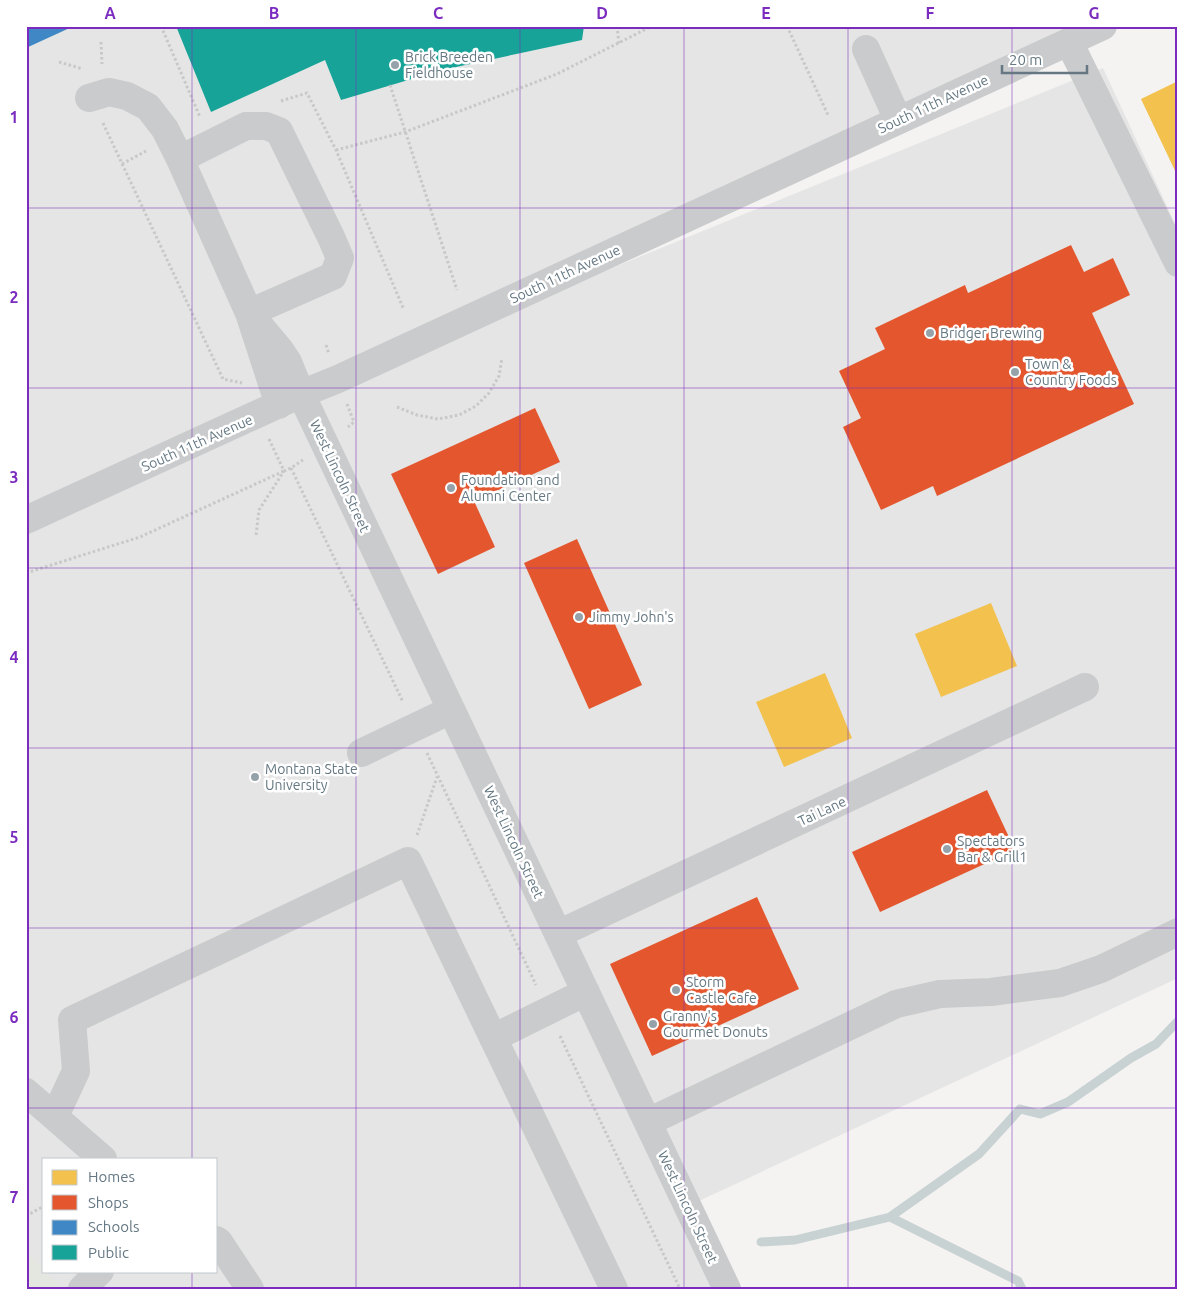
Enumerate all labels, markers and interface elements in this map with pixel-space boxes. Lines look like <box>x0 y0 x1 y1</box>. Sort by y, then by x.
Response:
text: A <box>104 4 116 22</box>
text: B <box>269 4 279 22</box>
text: C <box>433 4 443 22</box>
text: D <box>596 4 608 22</box>
text: E <box>761 4 771 22</box>
text: F <box>926 4 935 22</box>
text: G <box>1088 4 1100 22</box>
scale bar <box>1002 42 1086 74</box>
place label: Brick Breeden Fieldhouse <box>405 49 493 81</box>
text: 20 m <box>1009 51 1042 68</box>
marker: Brick Breeden Fieldhouse <box>389 59 401 71</box>
street label: South 11th Avenue <box>875 71 991 137</box>
text: 1 <box>9 108 19 126</box>
street label: South 11th Avenue <box>507 241 623 307</box>
text: 2 <box>9 288 19 306</box>
place label: Bridger Brewing <box>940 325 1042 341</box>
marker: Bridger Brewing <box>924 327 936 339</box>
place label: Town & Country Foods <box>1025 356 1117 388</box>
marker: Town & Country Foods <box>1009 366 1021 378</box>
street label: South 11th Avenue <box>139 411 255 475</box>
street label: West Lincoln Street <box>307 417 373 535</box>
text: 3 <box>9 468 19 486</box>
place label: Foundation and Alumni Center <box>461 472 560 504</box>
marker: Foundation and Alumni Center <box>445 482 457 494</box>
place label: Jimmy John's <box>589 609 674 625</box>
marker: Jimmy John's <box>573 611 585 623</box>
text: 4 <box>9 648 19 666</box>
place label: Montana State University <box>265 761 358 793</box>
marker: Montana State University <box>249 771 261 783</box>
street label: West Lincoln Street <box>481 783 547 901</box>
street label: Tai Lane <box>795 793 849 829</box>
text: 5 <box>9 828 19 846</box>
place label: Spectators Bar & Grill1 <box>957 833 1027 865</box>
marker: Spectators Bar & Grill1 <box>941 843 953 855</box>
place label: Storm Castle Cafe <box>686 974 757 1006</box>
marker: Storm Castle Cafe <box>670 984 682 996</box>
text: 6 <box>9 1008 19 1026</box>
place label: Granny's Gourmet Donuts <box>663 1008 768 1040</box>
marker: Granny's Gourmet Donuts <box>647 1018 659 1030</box>
street label: West Lincoln Street <box>655 1148 721 1266</box>
legend <box>42 1158 218 1272</box>
text: Homes <box>88 1168 135 1185</box>
text: 7 <box>9 1188 19 1206</box>
text: Shops <box>88 1194 129 1211</box>
text: Schools <box>88 1218 139 1235</box>
text: Public <box>88 1244 129 1261</box>

